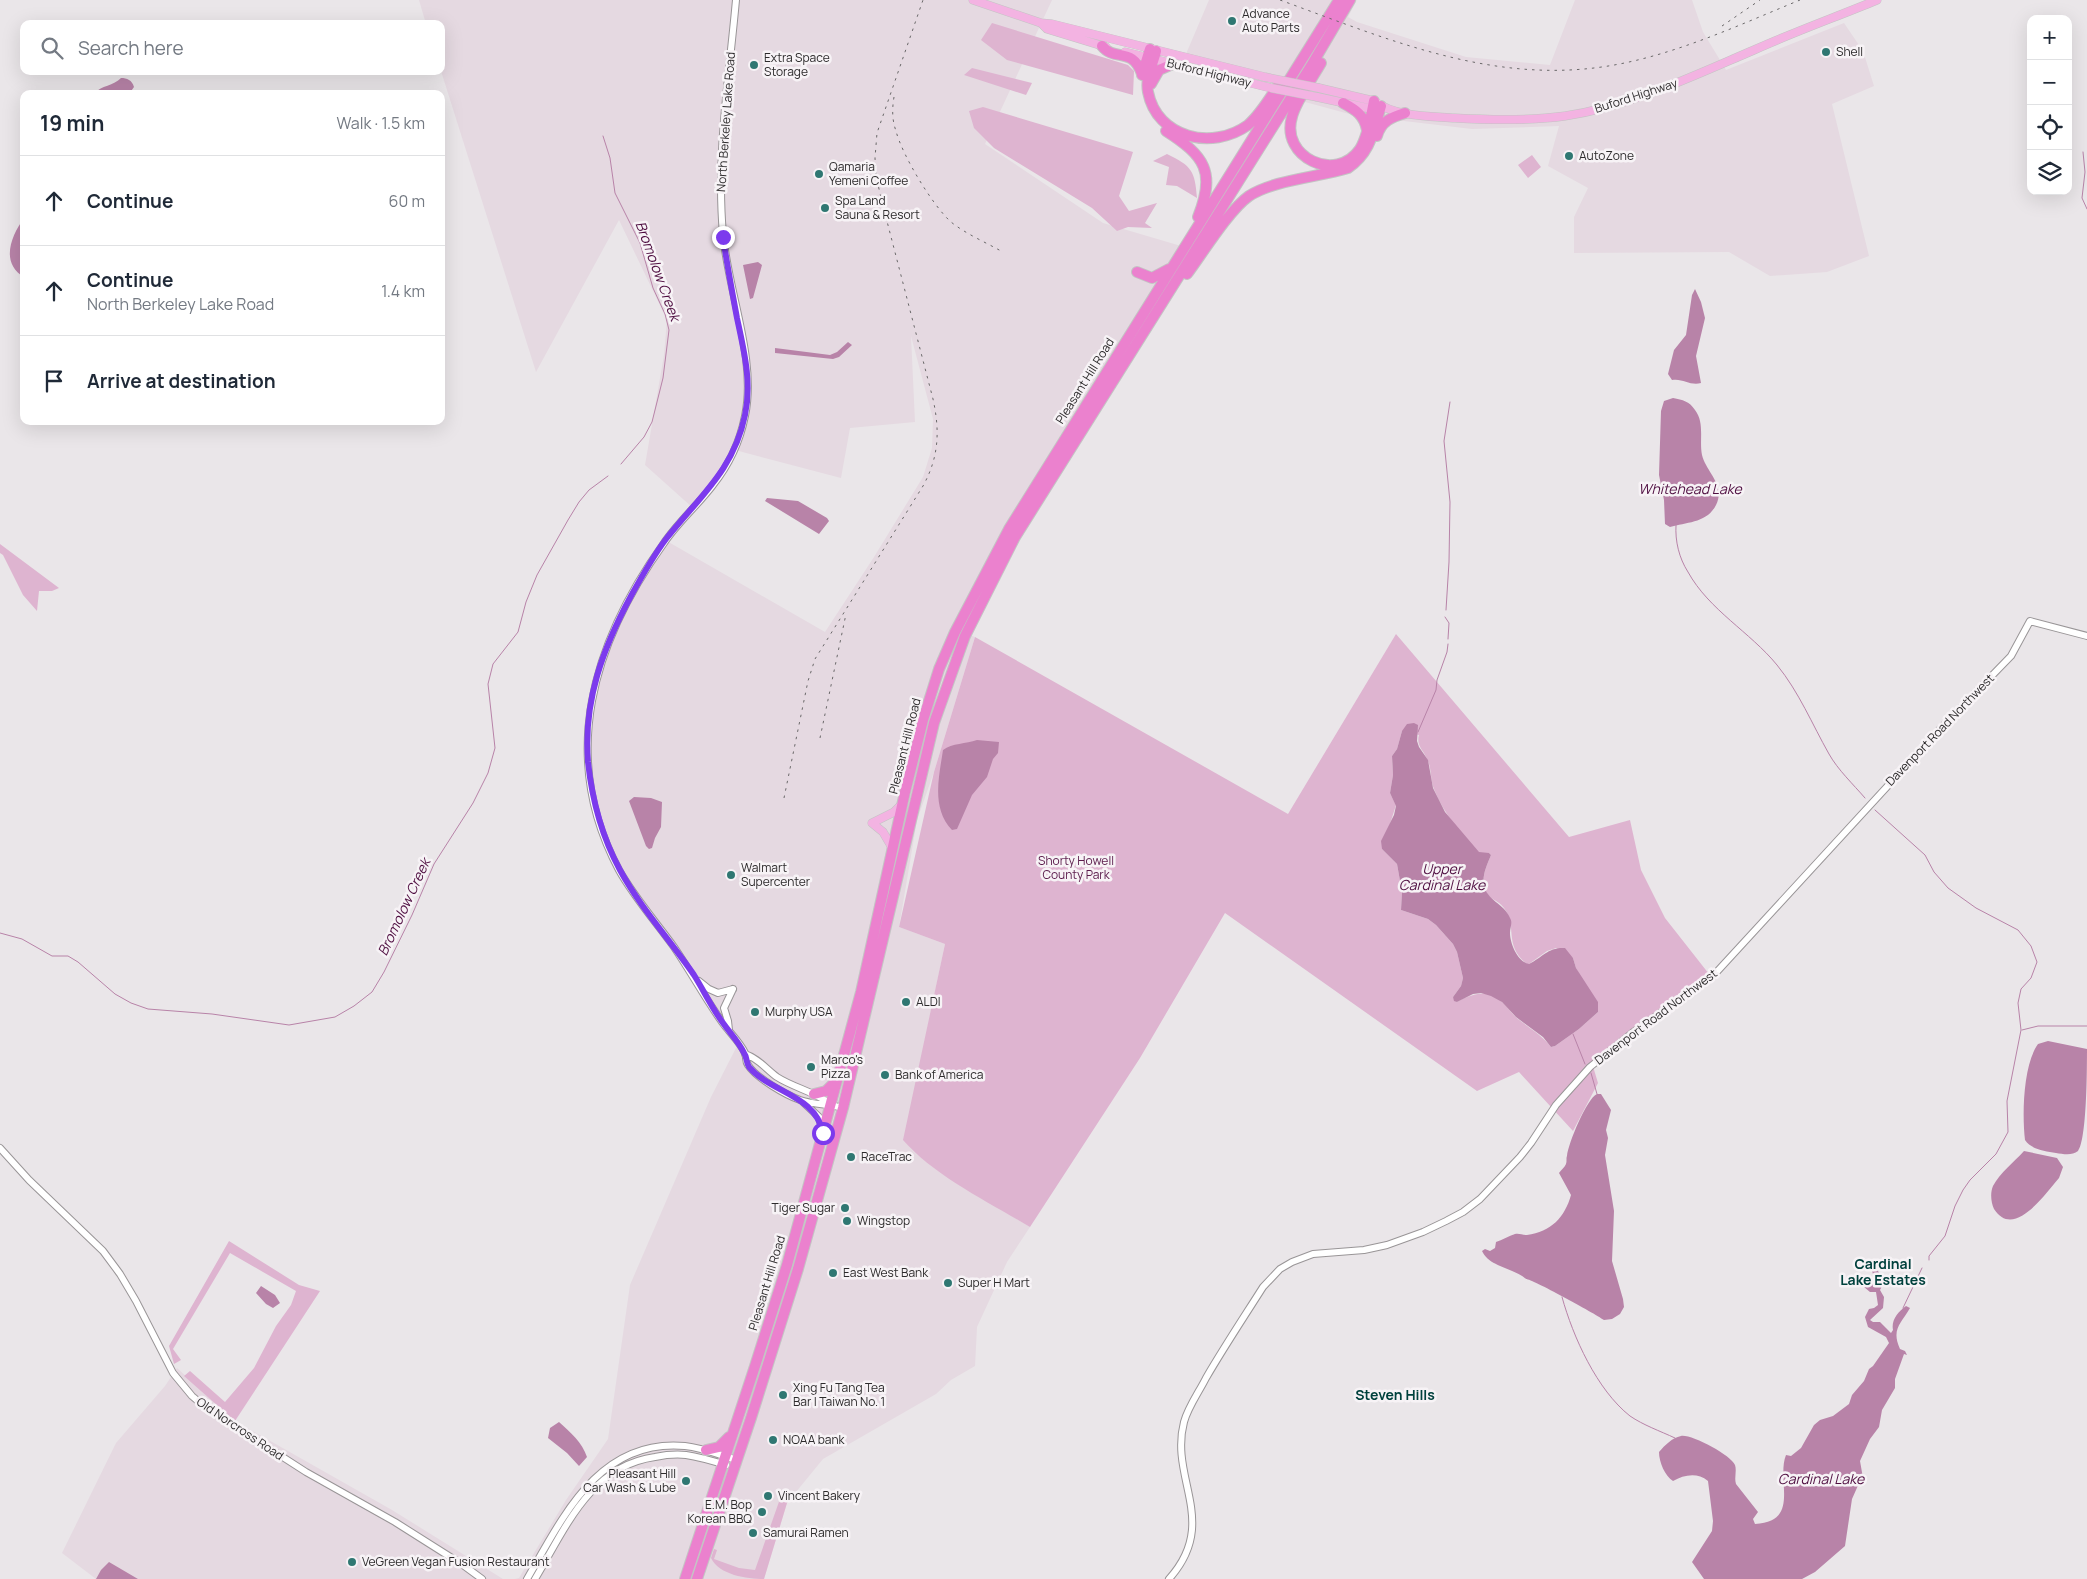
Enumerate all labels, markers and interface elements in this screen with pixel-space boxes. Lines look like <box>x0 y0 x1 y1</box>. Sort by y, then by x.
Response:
place label: Advance Auto Parts <box>1242 5 1300 36</box>
marker: Advance Auto Parts <box>1226 15 1238 27</box>
map controls <box>2027 15 2072 195</box>
button: + <box>2027 15 2072 60</box>
search box <box>20 20 445 75</box>
icon: search <box>38 34 66 62</box>
text: Search here <box>78 35 184 61</box>
place label: Shell <box>1836 43 1863 60</box>
marker: Shell <box>1820 46 1832 58</box>
place label: Extra Space Storage <box>764 49 830 80</box>
street label: North Berkeley Lake Road <box>712 51 739 193</box>
street label: Buford Highway <box>1165 54 1254 91</box>
marker: Extra Space Storage <box>748 59 760 71</box>
button: − <box>2027 60 2072 105</box>
street label: Buford Highway <box>1592 74 1680 117</box>
button: locate <box>2027 105 2072 150</box>
text: 19 min <box>40 109 104 137</box>
text: Walk · 1.5 km <box>337 112 425 134</box>
place label: AutoZone <box>1579 147 1634 164</box>
marker: AutoZone <box>1563 150 1575 162</box>
button: layers <box>2027 150 2072 195</box>
place label: Qamaria Yemeni Coffee <box>829 158 908 189</box>
marker: Qamaria Yemeni Coffee <box>813 168 825 180</box>
icon: ahead <box>40 187 68 215</box>
text: Continue <box>87 188 173 214</box>
text: 60 m <box>389 190 425 212</box>
place label: Spa Land Sauna & Resort <box>835 192 920 223</box>
marker: Spa Land Sauna & Resort <box>819 202 831 214</box>
water label: Bromolow Creek <box>632 218 686 325</box>
route end <box>712 226 735 249</box>
text: Continue <box>87 267 173 293</box>
icon: ahead <box>40 277 68 305</box>
text: 1.4 km <box>381 280 425 302</box>
text: North Berkeley Lake Road <box>87 293 274 315</box>
street label: Pleasant Hill Road <box>1051 335 1118 427</box>
icon: arrive <box>40 367 68 395</box>
text: Arrive at destination <box>87 368 276 394</box>
water label: Whitehead Lake <box>1638 479 1742 498</box>
street label: Davenport Road Northwest <box>1882 670 1998 789</box>
street label: Pleasant Hill Road <box>884 696 925 796</box>
park label: Shorty Howell County Park <box>1038 852 1114 883</box>
water label: Bromolow Creek <box>373 853 435 958</box>
place label: Walmart Supercenter <box>741 859 811 890</box>
water label: Upper Cardinal Lake <box>1399 859 1486 894</box>
marker: Walmart Supercenter <box>725 869 737 881</box>
street label: Davenport Road Northwest <box>1591 965 1721 1068</box>
place label: ALDI <box>916 993 941 1010</box>
marker: ALDI <box>900 996 912 1008</box>
place label: Murphy USA <box>765 1003 833 1020</box>
marker: Murphy USA <box>749 1006 761 1018</box>
place label: Marco's Pizza <box>821 1051 863 1082</box>
marker: Marco's Pizza <box>805 1061 817 1073</box>
place label: Bank of America <box>895 1066 983 1083</box>
marker: Bank of America <box>879 1069 891 1081</box>
route start <box>812 1122 835 1145</box>
place label: RaceTrac <box>861 1148 912 1165</box>
marker: RaceTrac <box>845 1151 857 1163</box>
place label: Tiger Sugar <box>772 1199 836 1216</box>
marker: Tiger Sugar <box>839 1202 851 1214</box>
place label: Wingstop <box>857 1212 910 1229</box>
marker: Wingstop <box>841 1215 853 1227</box>
street label: Pleasant Hill Road <box>744 1233 789 1332</box>
district label: Cardinal Lake Estates <box>1840 1254 1926 1289</box>
place label: East West Bank <box>843 1264 929 1281</box>
marker: East West Bank <box>827 1267 839 1279</box>
place label: Super H Mart <box>958 1274 1030 1291</box>
marker: Super H Mart <box>942 1277 954 1289</box>
place label: Xing Fu Tang Tea Bar | Taiwan No. 1 <box>793 1379 885 1410</box>
district label: Steven Hills <box>1355 1385 1435 1404</box>
marker: Xing Fu Tang Tea Bar | Taiwan No. 1 <box>777 1389 789 1401</box>
street label: Old Norcross Road <box>193 1393 287 1464</box>
place label: NOAA bank <box>783 1431 846 1448</box>
marker: NOAA bank <box>767 1434 779 1446</box>
place label: Pleasant Hill Car Wash & Lube <box>583 1465 676 1496</box>
water label: Cardinal Lake <box>1778 1469 1865 1488</box>
marker: Pleasant Hill Car Wash & Lube <box>680 1475 692 1487</box>
place label: Vincent Bakery <box>778 1487 861 1504</box>
marker: Vincent Bakery <box>762 1490 774 1502</box>
place label: E.M. Bop Korean BBQ <box>688 1496 752 1527</box>
marker: E.M. Bop Korean BBQ <box>756 1506 768 1518</box>
place label: Samurai Ramen <box>763 1524 849 1541</box>
marker: Samurai Ramen <box>747 1527 759 1539</box>
place label: VeGreen Vegan Fusion Restaurant <box>362 1553 550 1570</box>
marker: VeGreen Vegan Fusion Restaurant <box>346 1556 358 1568</box>

